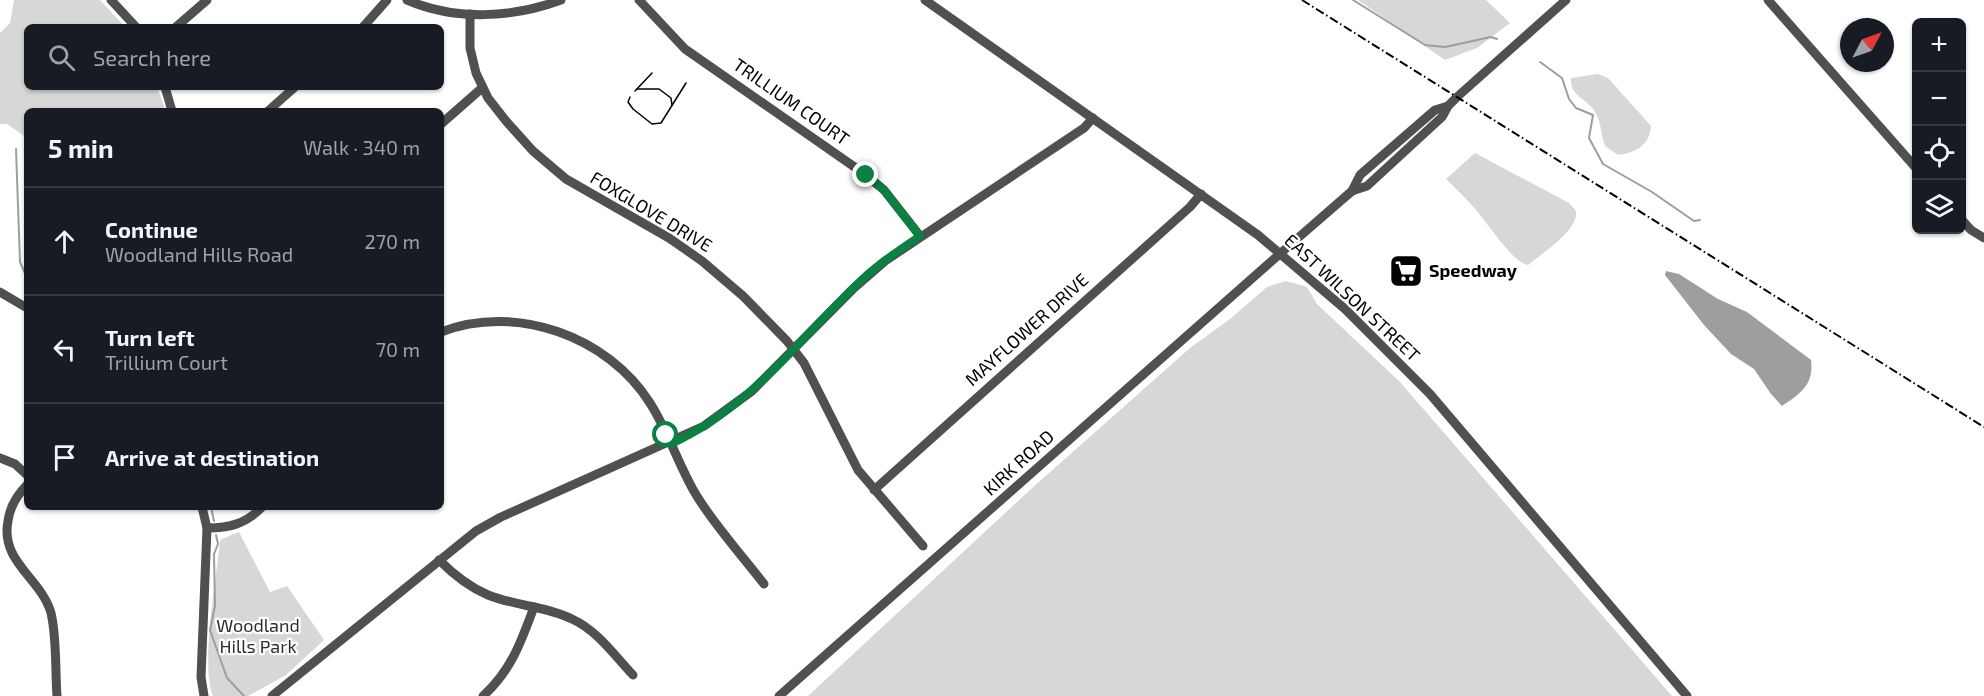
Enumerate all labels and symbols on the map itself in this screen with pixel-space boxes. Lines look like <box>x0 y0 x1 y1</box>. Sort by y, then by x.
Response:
north arrow <box>1840 18 1894 72</box>
street label: TRILLIUM COURT <box>729 53 854 150</box>
route end <box>852 161 878 187</box>
street label: FOXGLOVE DRIVE <box>587 166 716 256</box>
street label: EAST WILSON STREET <box>1280 229 1425 366</box>
supermarket icon: Speedway <box>1388 253 1424 289</box>
place label: Speedway <box>1429 259 1518 281</box>
street label: MAYFLOWER DRIVE <box>960 268 1092 390</box>
route start <box>652 421 678 447</box>
street label: KIRK ROAD <box>979 425 1058 500</box>
park label: Woodland Hills Park <box>216 614 300 657</box>

